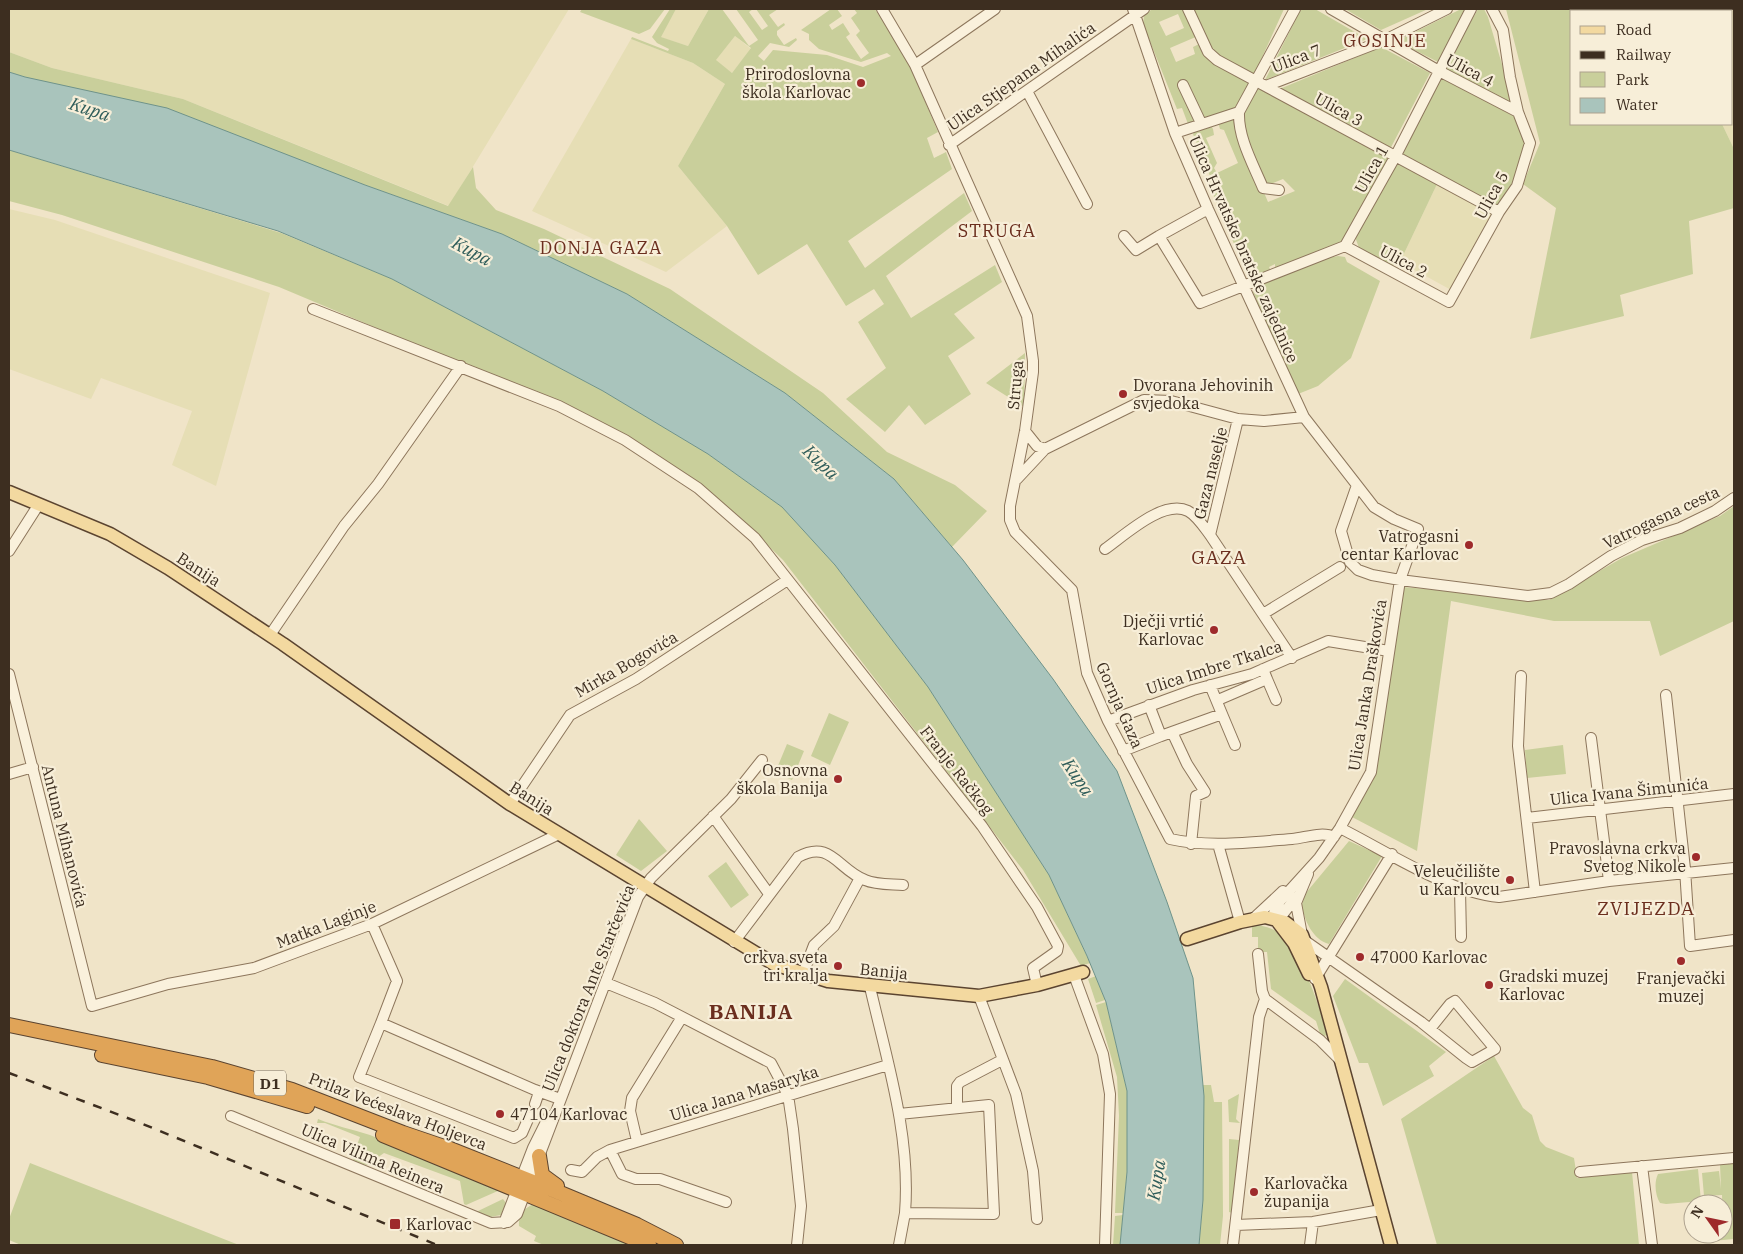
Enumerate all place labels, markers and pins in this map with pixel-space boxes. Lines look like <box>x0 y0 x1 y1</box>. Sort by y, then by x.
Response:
place label: Prirodoslovna škola Karlovac <box>742 64 851 102</box>
marker: Prirodoslovna škola Karlovac <box>855 77 867 89</box>
place label: Dvorana Jehovinih svjedoka <box>1133 375 1274 413</box>
marker: Dvorana Jehovinih svjedoka <box>1117 388 1129 400</box>
place label: Vatrogasni centar Karlovac <box>1341 526 1459 564</box>
marker: Vatrogasni centar Karlovac <box>1463 539 1475 551</box>
place label: Dječji vrtić Karlovac <box>1123 611 1204 649</box>
marker: Dječji vrtić Karlovac <box>1208 624 1220 636</box>
place label: Osnovna škola Banija <box>737 760 828 798</box>
marker: Osnovna škola Banija <box>832 773 844 785</box>
place label: Pravoslavna crkva Svetog Nikole <box>1549 838 1686 876</box>
marker: Pravoslavna crkva Svetog Nikole <box>1690 851 1702 863</box>
place label: Veleučilište u Karlovcu <box>1413 861 1500 899</box>
marker: Veleučilište u Karlovcu <box>1504 874 1516 886</box>
place label: crkva sveta tri kralja <box>744 947 828 985</box>
place label: 47000 Karlovac <box>1370 947 1488 967</box>
marker: 47000 Karlovac <box>1354 951 1366 963</box>
marker: Franjevački muzej <box>1675 955 1687 967</box>
marker: crkva sveta tri kralja <box>832 960 844 972</box>
place label: Gradski muzej Karlovac <box>1499 966 1609 1004</box>
place label: Franjevački muzej <box>1637 968 1725 1006</box>
marker: Gradski muzej Karlovac <box>1483 979 1495 991</box>
place label: 47104 Karlovac <box>510 1104 628 1124</box>
marker: 47104 Karlovac <box>494 1108 506 1120</box>
place label: Karlovačka županija <box>1264 1173 1348 1211</box>
marker: Karlovačka županija <box>1248 1186 1260 1198</box>
place label: Karlovac <box>406 1214 472 1234</box>
marker: Karlovac <box>388 1217 402 1231</box>

